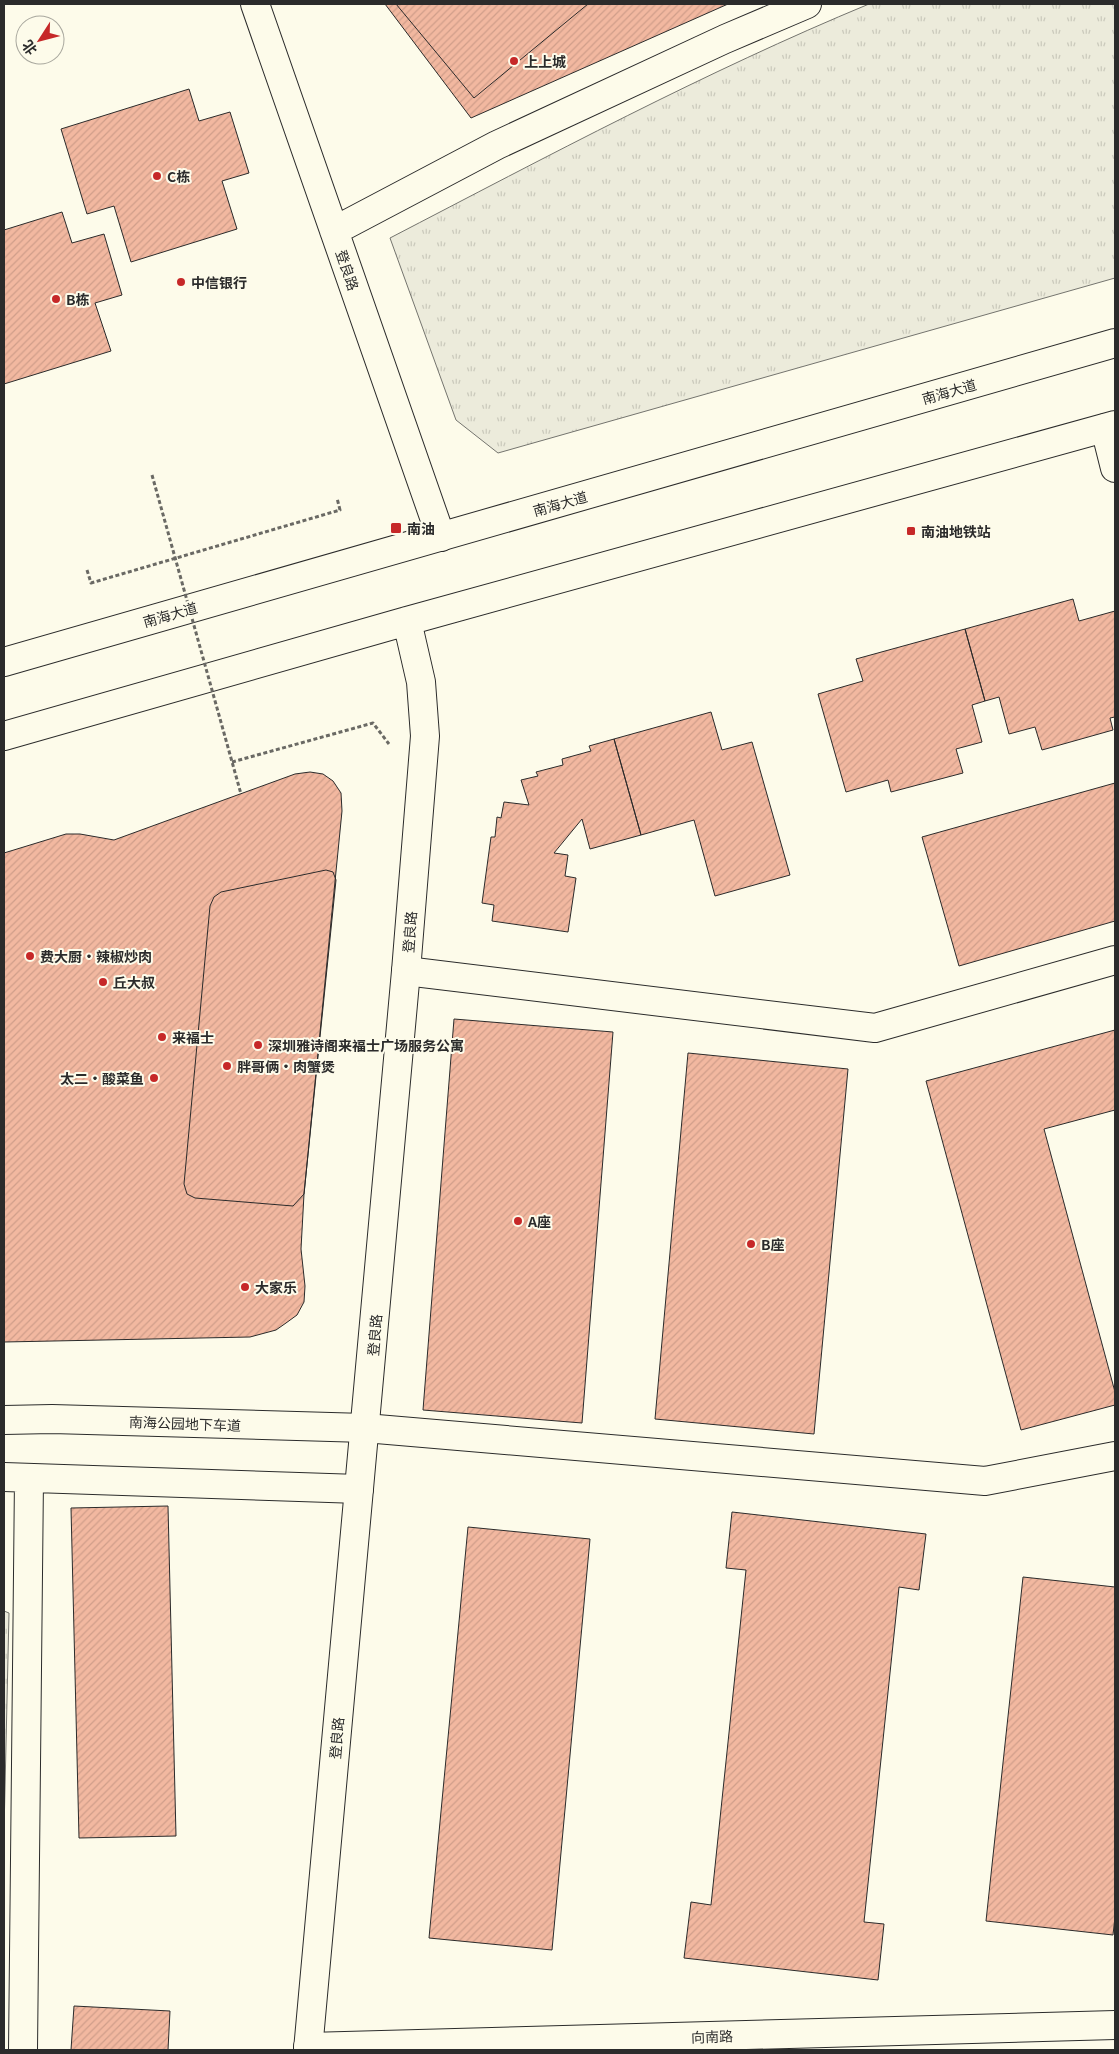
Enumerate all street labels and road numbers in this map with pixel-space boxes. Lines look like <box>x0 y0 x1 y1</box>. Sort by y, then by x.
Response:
street label: 登良路 <box>332 247 364 293</box>
street label: 南海大道 <box>919 374 979 408</box>
street label: 南海大道 <box>530 486 590 520</box>
street label: 南海大道 <box>140 597 200 631</box>
street label: 登良路 <box>398 910 420 954</box>
street label: 登良路 <box>362 1313 386 1357</box>
street label: 南海公园地下车道 <box>129 1411 241 1435</box>
street label: 登良路 <box>324 1716 348 1760</box>
street label: 向南路 <box>691 2025 733 2047</box>

